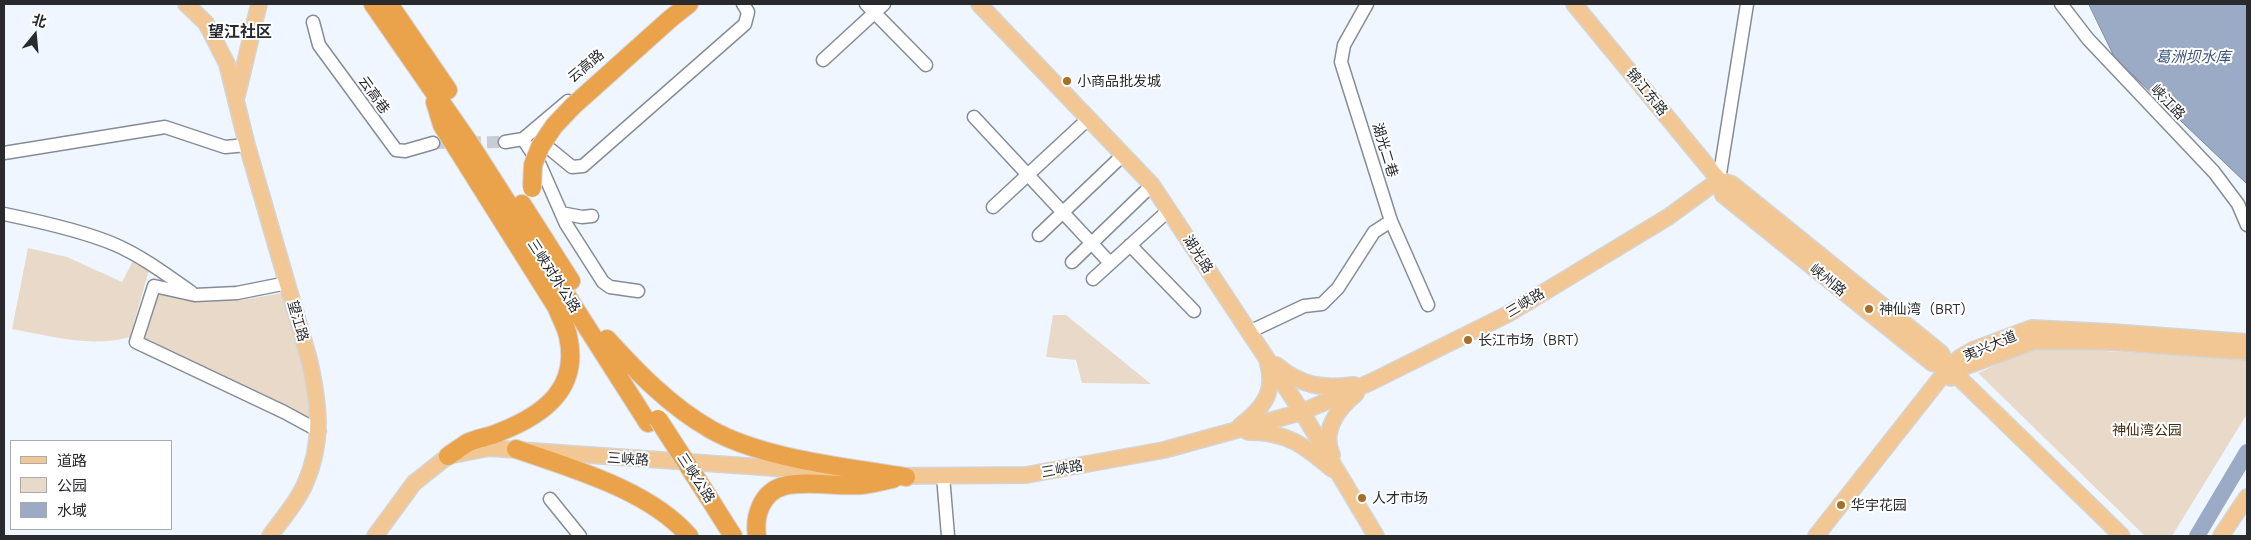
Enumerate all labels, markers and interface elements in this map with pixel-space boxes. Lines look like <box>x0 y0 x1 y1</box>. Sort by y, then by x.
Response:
north arrow <box>10 10 60 60</box>
text: 北 <box>30 11 48 30</box>
district label: 望江社区 <box>208 22 272 42</box>
street label: 云高路 <box>565 46 607 86</box>
water label: 葛洲坝水库 <box>2156 48 2230 66</box>
street label: 锦江东路 <box>1623 65 1671 119</box>
street label: 云高巷 <box>355 73 393 117</box>
place label: 小商品批发城 <box>1077 73 1161 89</box>
marker: 小商品批发城 <box>1061 75 1073 87</box>
street label: 峡江路 <box>2147 81 2189 123</box>
street label: 湖光二巷 <box>1369 121 1401 179</box>
street label: 湖光路 <box>1180 232 1216 276</box>
street label: 三峡对外公路 <box>524 236 584 316</box>
street label: 峡州路 <box>1806 260 1850 300</box>
street label: 三峡路 <box>1503 285 1547 321</box>
street label: 望江路 <box>284 298 312 344</box>
place label: 神仙湾（BRT） <box>1879 301 1974 317</box>
marker: 神仙湾（BRT） <box>1863 303 1875 315</box>
street label: 夷兴大道 <box>1961 327 2019 365</box>
place label: 长江市场（BRT） <box>1478 332 1587 348</box>
marker: 长江市场（BRT） <box>1462 334 1474 346</box>
park label: 神仙湾公园 <box>2112 422 2182 438</box>
legend <box>10 440 172 530</box>
street label: 三峡路 <box>606 449 650 469</box>
street label: 三峡公路 <box>674 450 718 506</box>
text: 道路 <box>57 452 87 469</box>
street label: 三峡路 <box>1040 457 1084 481</box>
text: 公园 <box>57 477 87 494</box>
place label: 人才市场 <box>1372 490 1428 506</box>
marker: 人才市场 <box>1356 492 1368 504</box>
place label: 华宇花园 <box>1851 497 1907 513</box>
marker: 华宇花园 <box>1835 499 1847 511</box>
text: 水域 <box>57 502 87 519</box>

